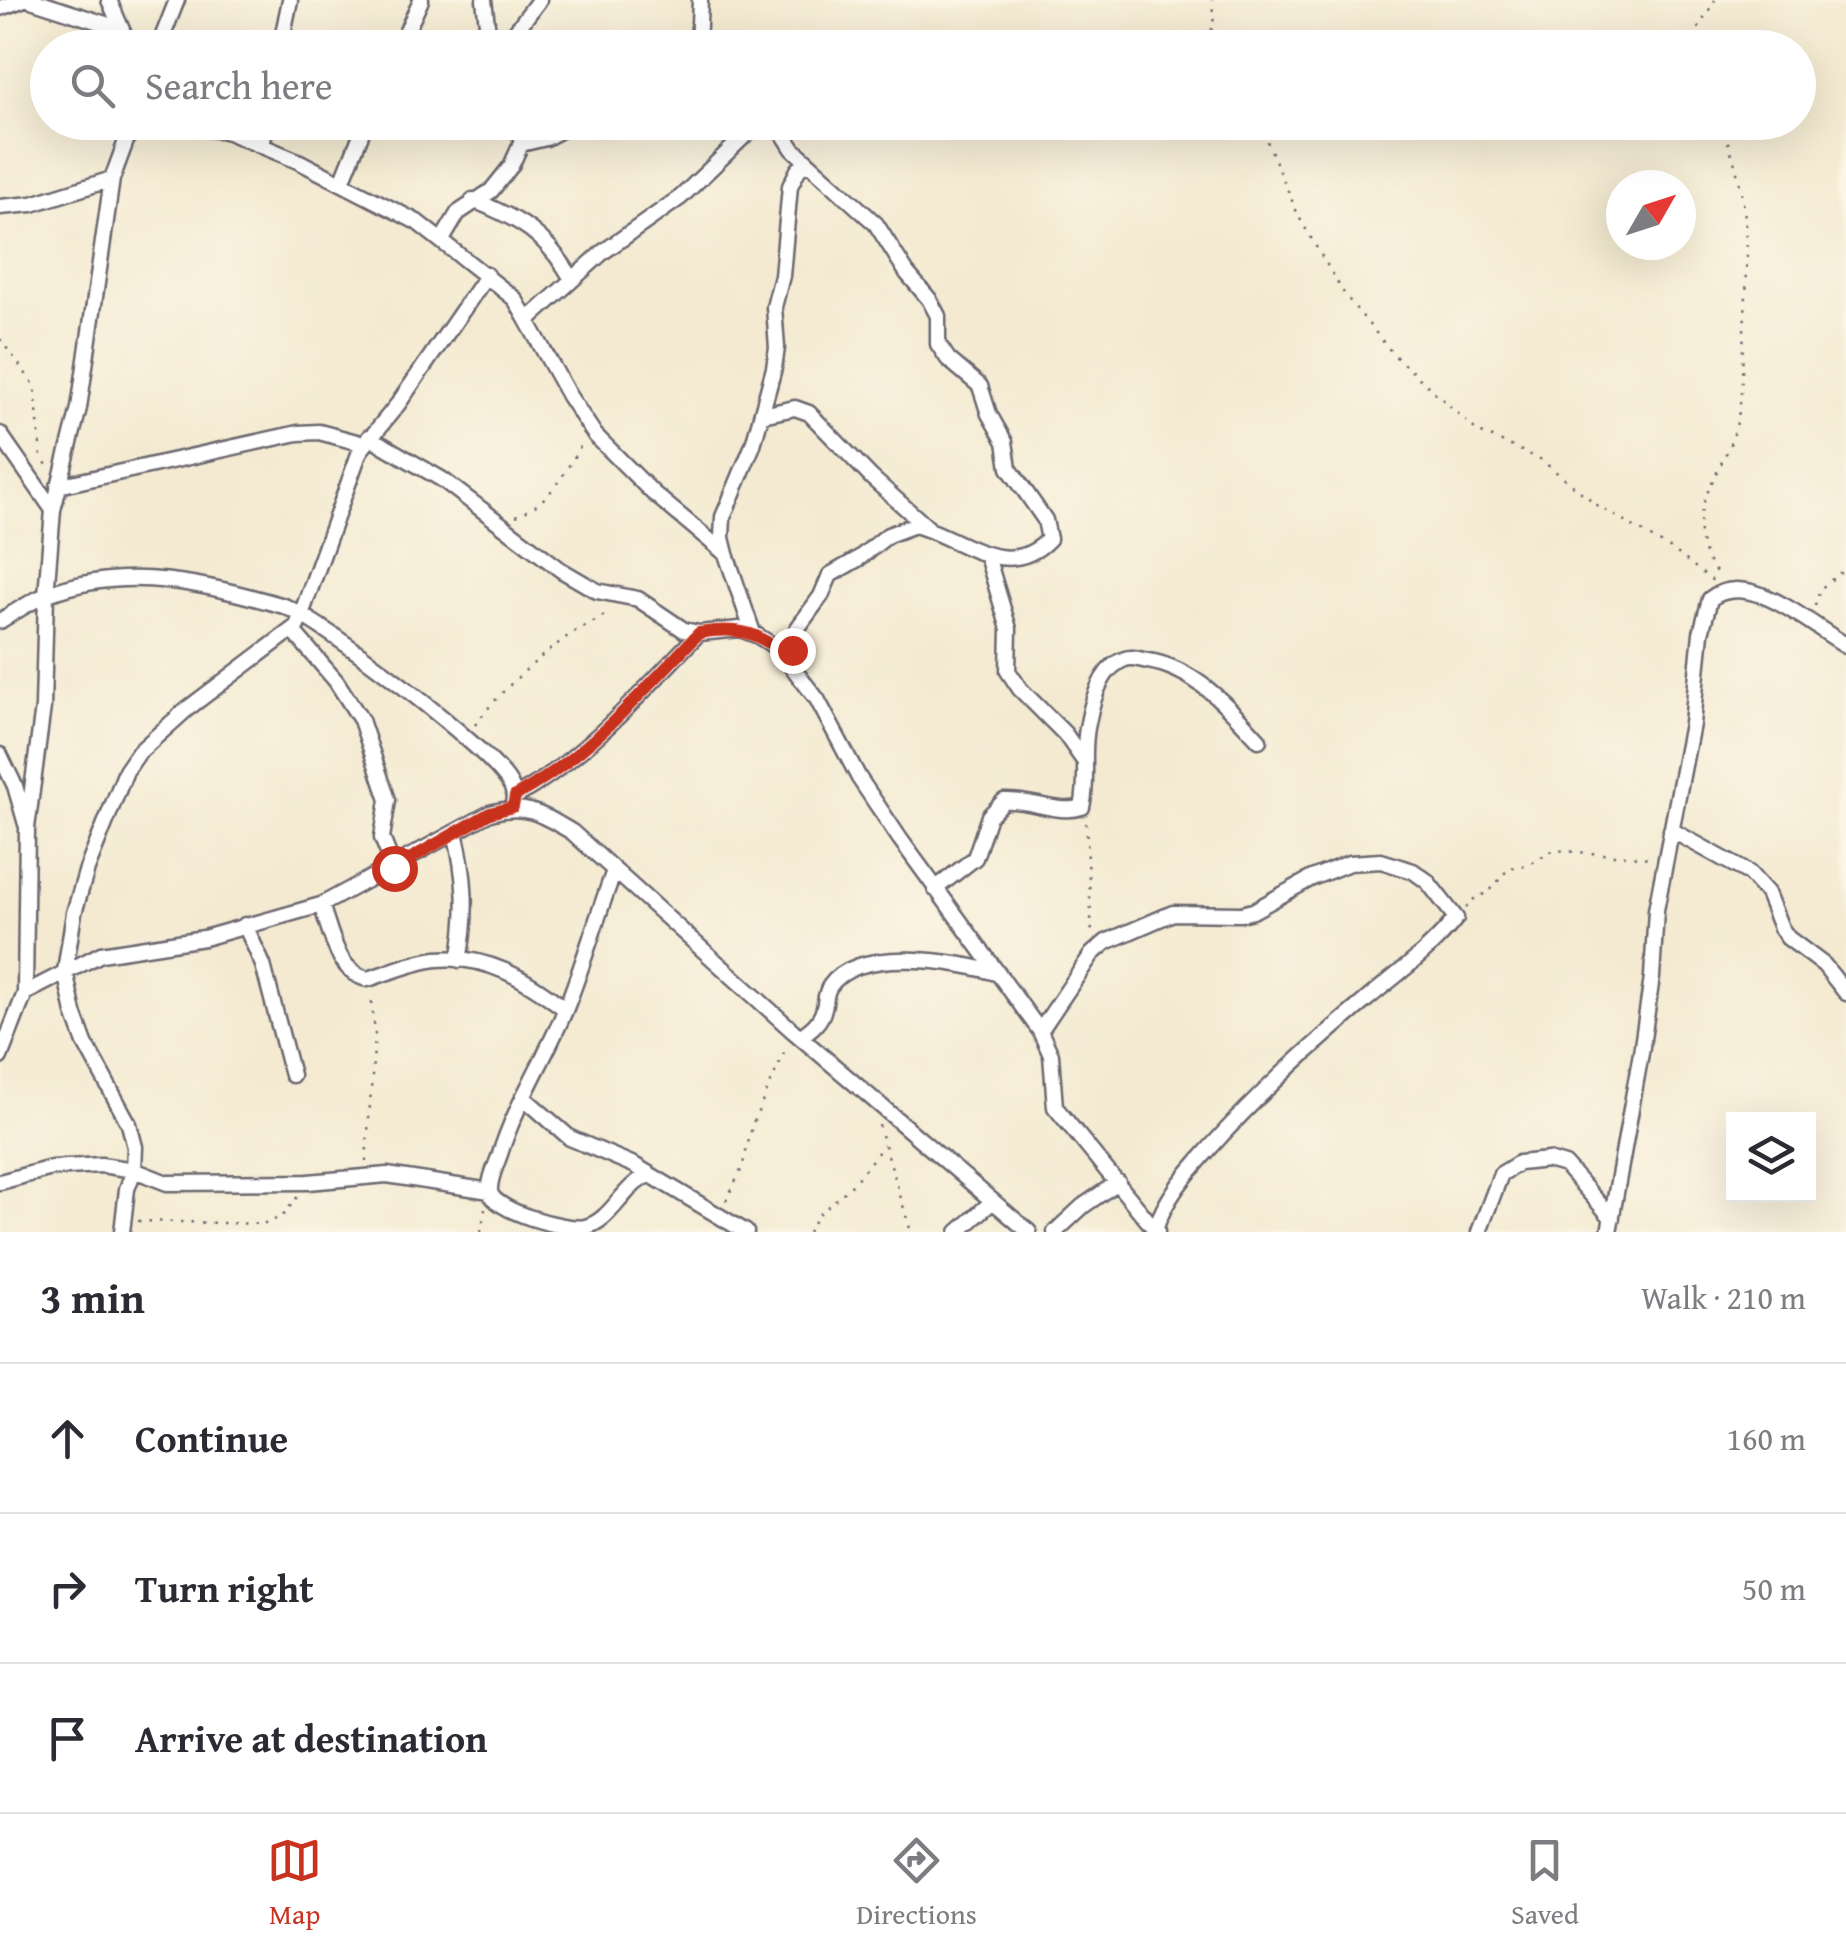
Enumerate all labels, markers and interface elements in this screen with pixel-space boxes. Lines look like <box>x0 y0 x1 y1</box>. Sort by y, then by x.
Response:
search box <box>30 30 1816 140</box>
text: Search here <box>145 57 333 113</box>
icon: search <box>65 58 120 113</box>
north arrow <box>1606 170 1696 260</box>
route end <box>770 628 816 674</box>
route start <box>372 846 418 892</box>
map controls <box>1726 1112 1816 1202</box>
button: layers <box>1726 1112 1816 1202</box>
text: 3 min <box>40 1267 145 1328</box>
text: Walk · 210 m <box>1641 1274 1806 1321</box>
text: Continue <box>135 1410 288 1466</box>
icon: ahead <box>40 1411 95 1466</box>
text: 160 m <box>1727 1415 1806 1462</box>
text: Turn right <box>135 1560 314 1616</box>
icon: right <box>40 1561 95 1616</box>
text: 50 m <box>1742 1565 1806 1612</box>
text: Arrive at destination <box>135 1710 488 1766</box>
icon: arrive <box>40 1711 95 1766</box>
tab: Map <box>267 1833 322 1934</box>
tab: Directions <box>856 1833 977 1934</box>
tab: Saved <box>1511 1833 1579 1934</box>

